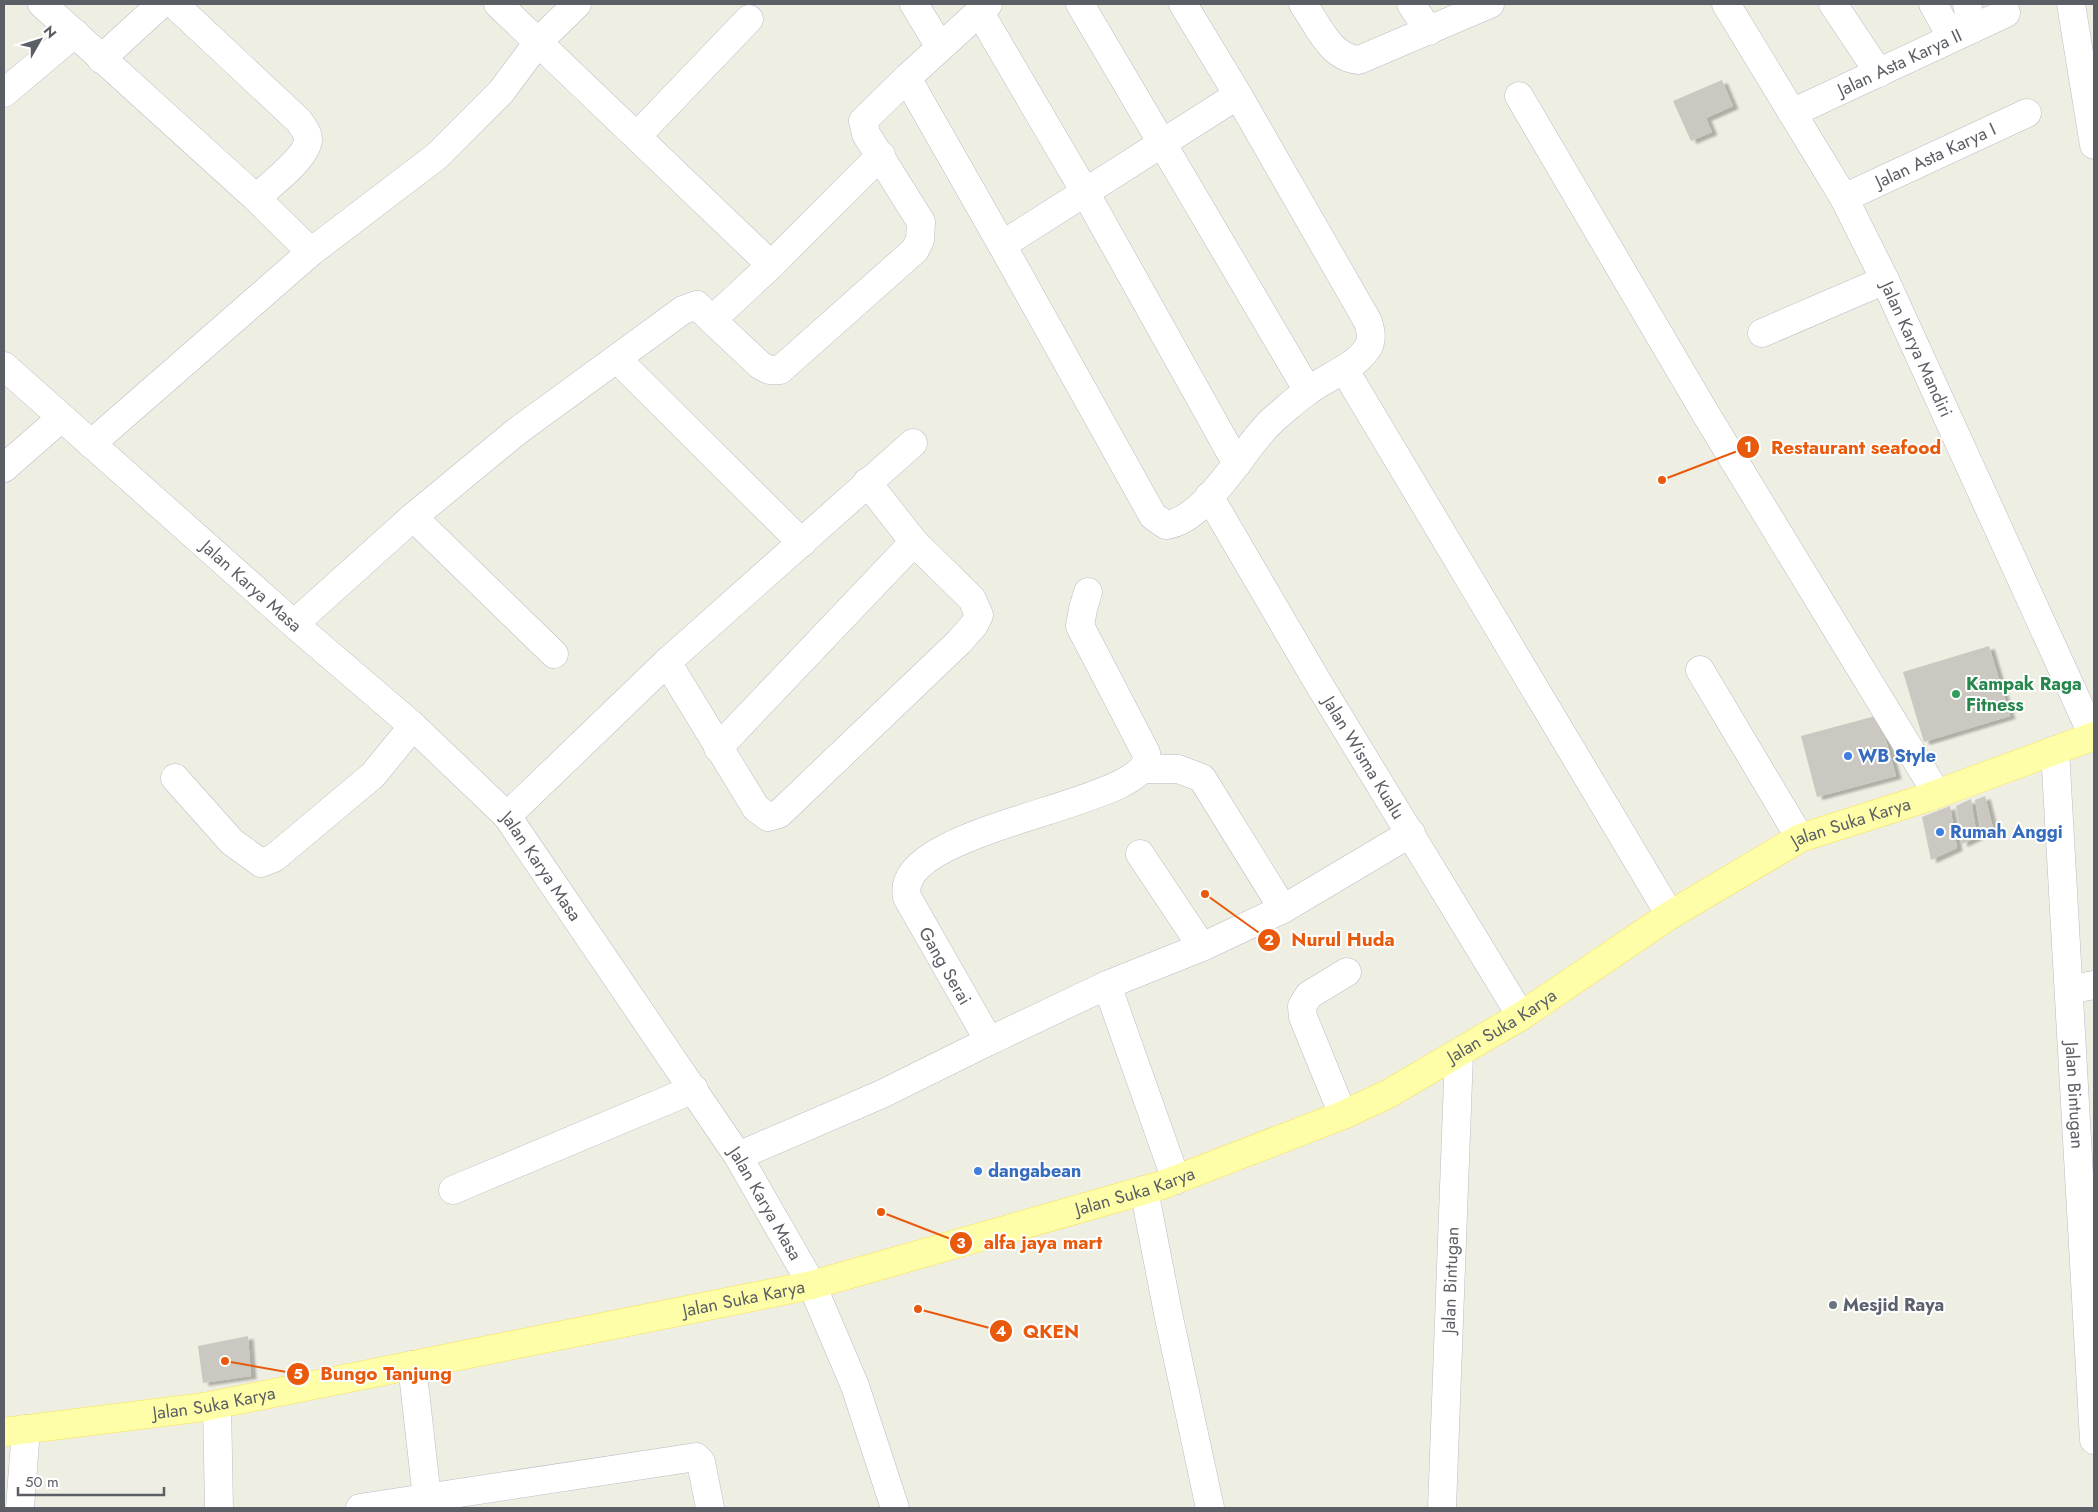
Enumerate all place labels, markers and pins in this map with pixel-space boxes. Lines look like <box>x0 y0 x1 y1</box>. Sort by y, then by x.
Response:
callout: Restaurant seafood <box>1736 430 1951 464</box>
place label: Kampak Raga Fitness <box>1966 671 2082 718</box>
marker: Kampak Raga Fitness <box>1950 688 1962 700</box>
place label: WB Style <box>1858 743 1936 769</box>
marker: WB Style <box>1842 750 1854 762</box>
place label: Rumah Anggi <box>1950 819 2063 845</box>
marker: Rumah Anggi <box>1934 826 1946 838</box>
callout: Nurul Huda <box>1257 923 1405 957</box>
place label: dangabean <box>988 1158 1081 1184</box>
marker: dangabean <box>972 1165 984 1177</box>
callout: alfa jaya mart <box>949 1226 1112 1260</box>
place label: Mesjid Raya <box>1843 1292 1944 1318</box>
marker: Mesjid Raya <box>1827 1299 1839 1311</box>
callout: QKEN <box>988 1314 1089 1348</box>
callout: Bungo Tanjung <box>285 1357 462 1391</box>

